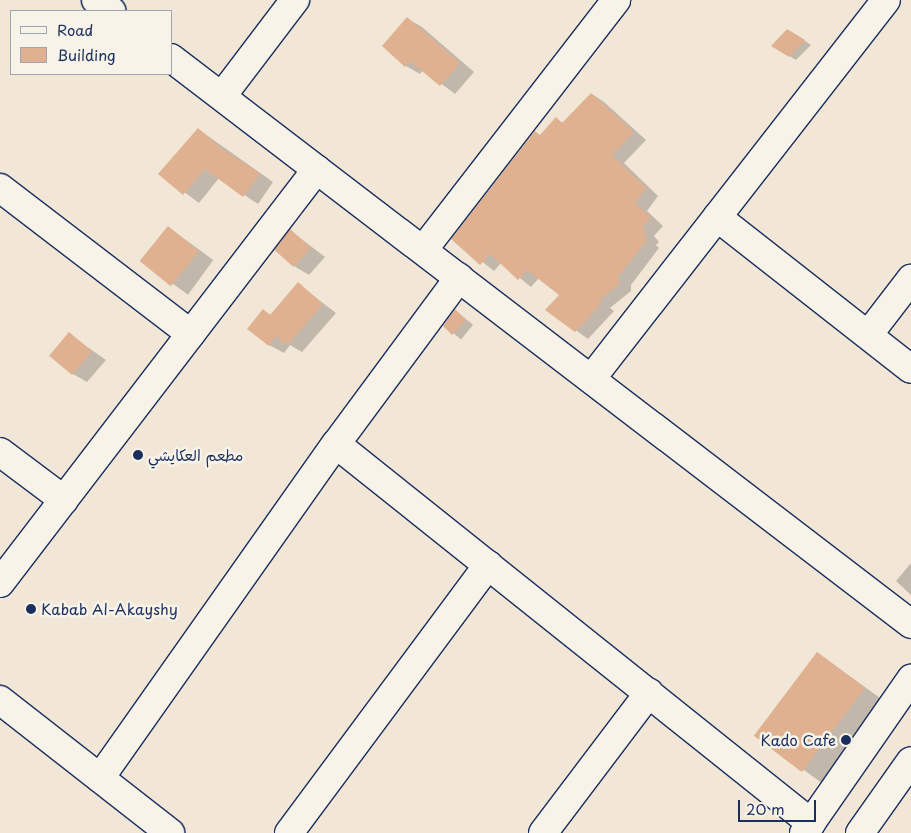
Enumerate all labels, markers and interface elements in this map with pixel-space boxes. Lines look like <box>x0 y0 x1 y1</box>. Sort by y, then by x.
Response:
legend <box>10 10 172 75</box>
text: Road <box>57 18 93 41</box>
text: Building <box>57 43 116 66</box>
place label: مطعم العكايشي <box>148 446 243 464</box>
marker: مطعم العكايشي <box>132 449 144 461</box>
place label: Kabab Al-Akayshy <box>41 600 178 618</box>
marker: Kabab Al-Akayshy <box>25 603 37 615</box>
place label: Kado Cafe <box>761 731 836 749</box>
marker: Kado Cafe <box>840 734 852 746</box>
scale bar <box>741 790 818 822</box>
text: 20 m <box>746 797 785 820</box>

